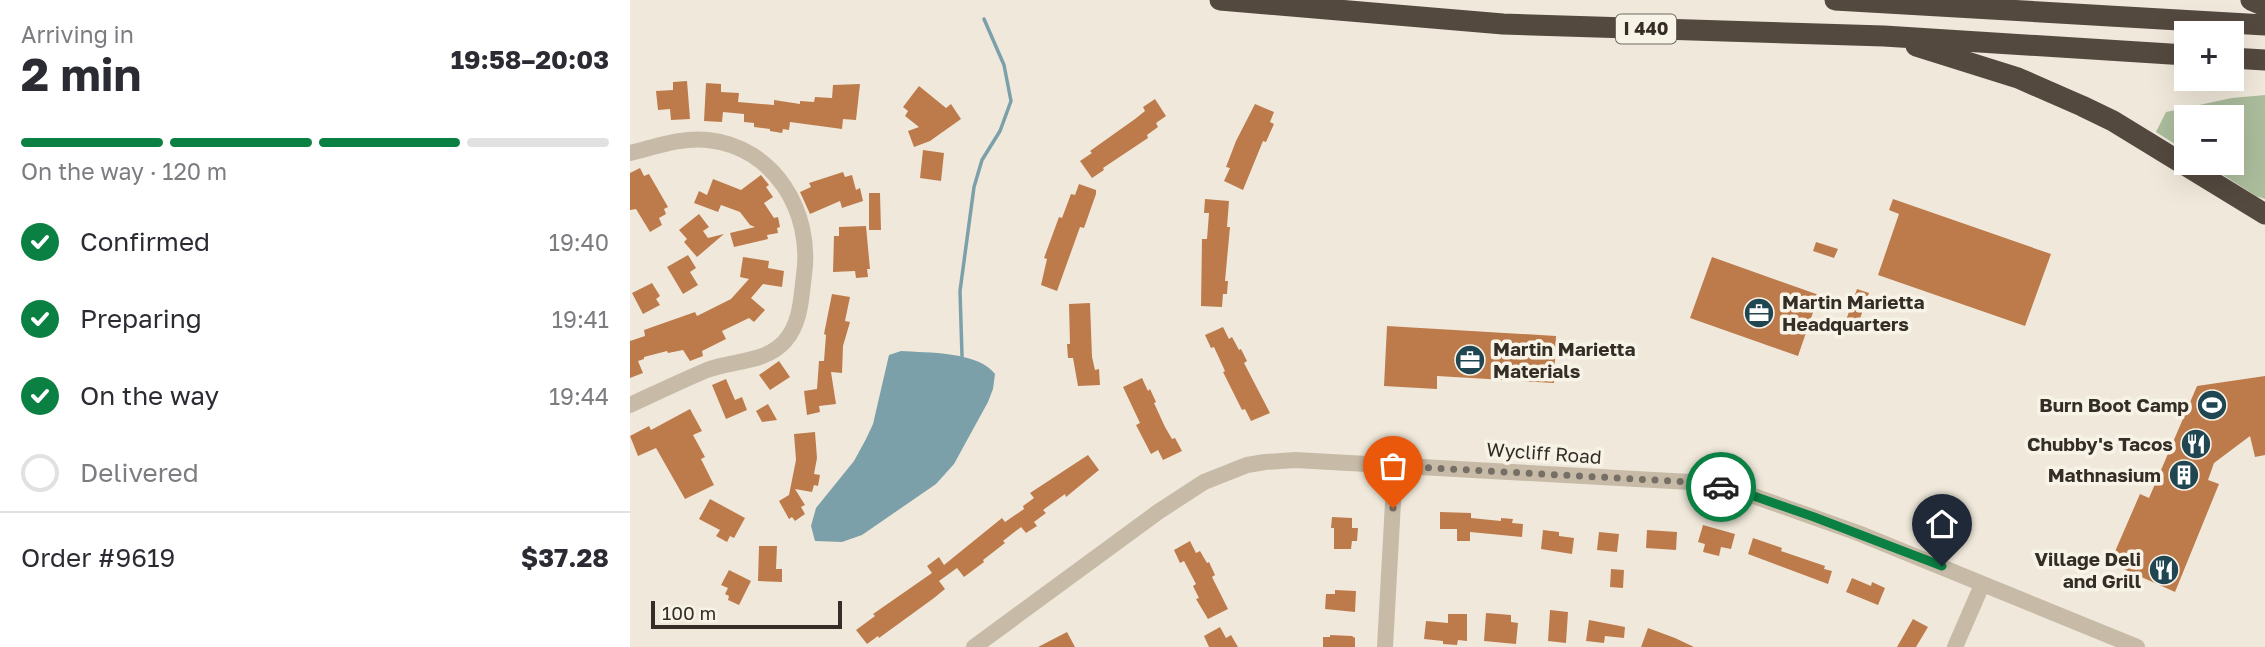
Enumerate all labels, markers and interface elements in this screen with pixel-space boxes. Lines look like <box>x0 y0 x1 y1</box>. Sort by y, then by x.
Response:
road number: I 440 <box>1616 15 1676 44</box>
text: Arriving in <box>21 20 134 48</box>
map controls <box>2174 21 2244 175</box>
button: + <box>2174 21 2244 91</box>
text: 19:58–20:03 <box>451 44 609 75</box>
text: 2 min <box>21 46 141 101</box>
button: − <box>2174 105 2244 175</box>
text: On the way · 120 m <box>21 157 227 185</box>
icon: check <box>21 223 59 261</box>
text: Confirmed <box>80 226 210 257</box>
text: 19:40 <box>549 228 609 256</box>
place label: Martin Marietta Headquarters <box>1782 290 1924 335</box>
office icon: Martin Marietta Headquarters <box>1742 296 1776 330</box>
icon: check <box>21 300 59 338</box>
text: Preparing <box>80 303 202 334</box>
text: 19:41 <box>552 305 609 333</box>
place label: Martin Marietta Materials <box>1493 337 1635 382</box>
office icon: Martin Marietta Materials <box>1453 343 1487 377</box>
icon: check <box>21 377 59 415</box>
text: On the way <box>80 380 219 411</box>
text: 19:44 <box>549 382 609 410</box>
sports icon: Burn Boot Camp <box>2195 388 2229 422</box>
place label: Burn Boot Camp <box>2039 393 2189 416</box>
restaurant icon: Chubby's Tacos <box>2179 427 2213 461</box>
place label: Chubby's Tacos <box>2027 432 2173 455</box>
pin <box>1363 436 1423 508</box>
street label: Wycliff Road <box>1486 437 1602 468</box>
icon: bag <box>1374 447 1412 485</box>
courier <box>1686 452 1756 522</box>
text: Delivered <box>80 457 199 488</box>
building icon: Mathnasium <box>2167 458 2201 492</box>
place label: Mathnasium <box>2048 463 2161 486</box>
icon: car <box>1702 468 1740 506</box>
pin <box>1912 494 1972 566</box>
icon: home <box>1923 505 1961 543</box>
text: Order #9619 <box>21 542 175 573</box>
text: $37.28 <box>521 542 609 573</box>
place label: Village Deli and Grill <box>2035 547 2141 592</box>
restaurant icon: Village Deli and Grill <box>2147 553 2181 587</box>
scale bar <box>651 598 842 630</box>
text: 100 m <box>662 601 716 624</box>

